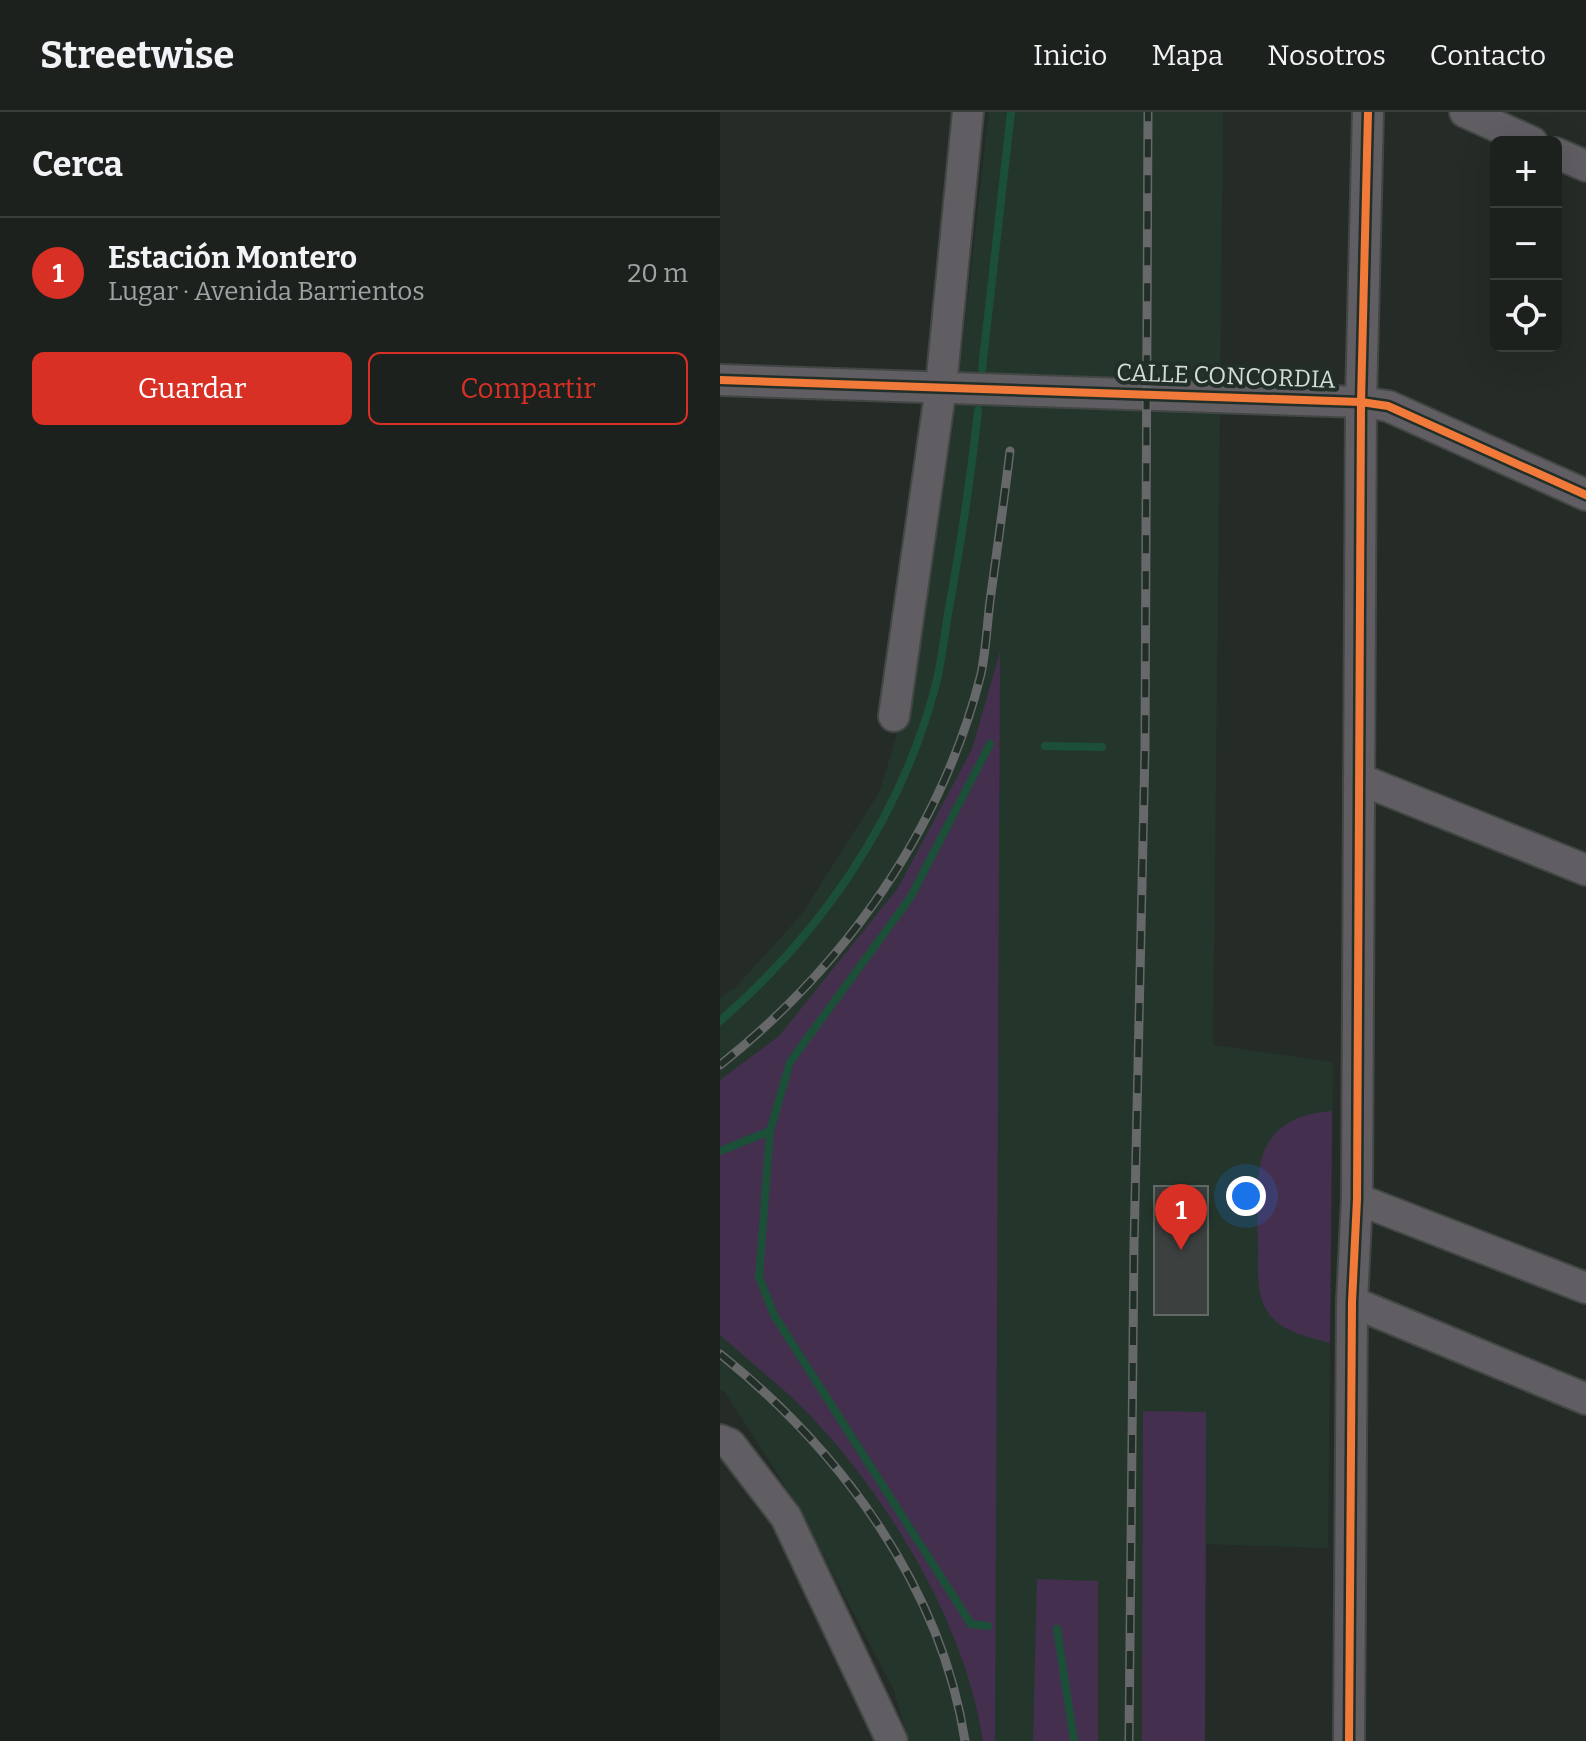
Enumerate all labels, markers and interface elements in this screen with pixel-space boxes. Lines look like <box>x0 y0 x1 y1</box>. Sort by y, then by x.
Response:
text: Streetwise <box>40 32 234 78</box>
text: Inicio <box>1033 39 1107 72</box>
text: Mapa <box>1151 39 1223 72</box>
text: Nosotros <box>1267 39 1386 72</box>
text: Contacto <box>1430 39 1546 72</box>
map controls <box>1490 136 1562 352</box>
button: + <box>1490 136 1562 208</box>
text: Cerca <box>32 144 123 185</box>
button: − <box>1490 208 1562 280</box>
text: Estación Montero <box>108 240 357 276</box>
text: 1 <box>52 258 64 289</box>
text: 20 m <box>627 258 688 289</box>
text: Lugar · Avenida Barrientos <box>108 276 425 307</box>
button: locate <box>1490 280 1562 352</box>
button: Guardar <box>32 352 352 425</box>
button: Compartir <box>368 352 688 425</box>
street label: CALLE CONCORDIA <box>1116 358 1336 394</box>
your location <box>1226 1176 1266 1216</box>
pin: 1 <box>1155 1184 1207 1250</box>

